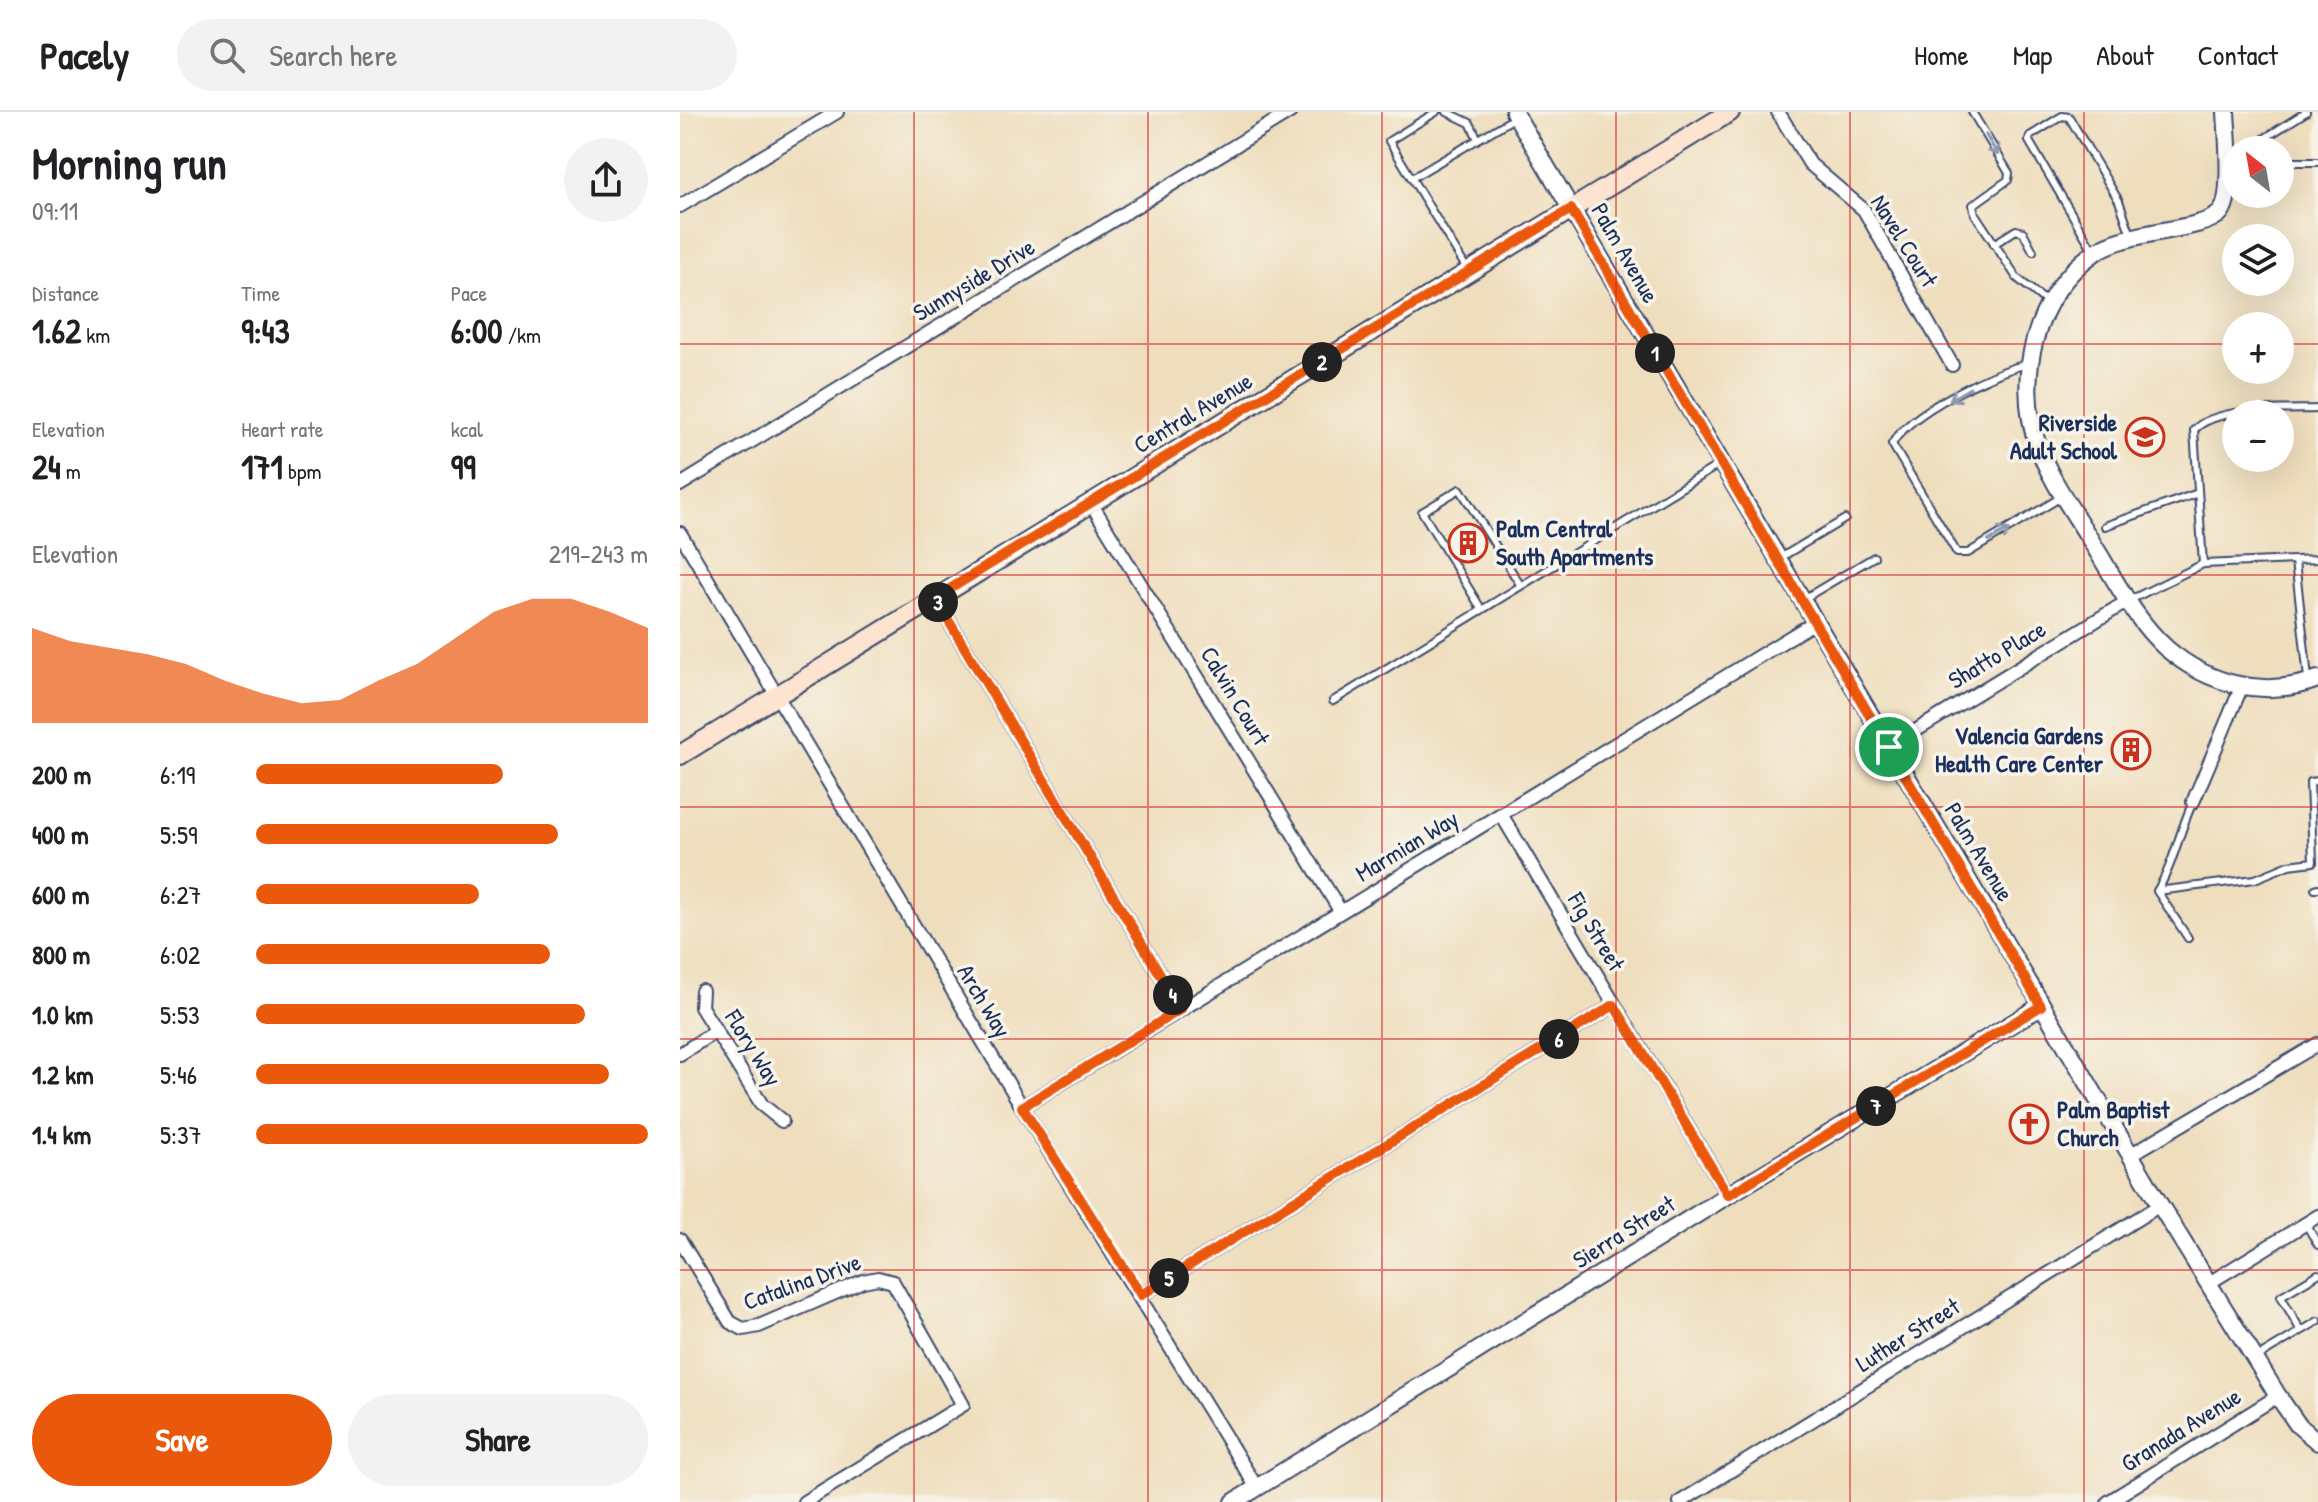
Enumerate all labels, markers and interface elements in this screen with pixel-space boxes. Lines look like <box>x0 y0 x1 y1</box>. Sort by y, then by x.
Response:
search box <box>177 19 737 91</box>
text: Pacely <box>40 29 129 81</box>
icon: search <box>205 33 249 77</box>
text: Search here <box>269 35 397 75</box>
text: Home <box>1914 36 1969 74</box>
text: Map <box>2013 36 2052 74</box>
text: About <box>2096 36 2154 74</box>
text: Contact <box>2198 36 2278 74</box>
text: Morning run <box>32 133 227 193</box>
one-way arrow <box>1984 134 2000 156</box>
north arrow <box>2222 136 2294 208</box>
map controls <box>2222 136 2294 472</box>
button: share <box>564 138 648 222</box>
street label: Navel Court <box>1864 188 1946 293</box>
text: 09:11 <box>32 193 78 228</box>
street label: Palm Avenue <box>1584 197 1667 309</box>
button: layers <box>2222 224 2294 296</box>
street label: Sunnyside Drive <box>907 230 1041 328</box>
text: Distance <box>32 278 99 308</box>
text: Time <box>241 278 280 308</box>
text: Pace <box>451 278 487 308</box>
text: 1.62 <box>32 308 81 354</box>
text: 9:43 <box>241 308 290 354</box>
text: 6:00 <box>451 308 503 354</box>
button: + <box>2222 312 2294 384</box>
text: km <box>81 320 110 350</box>
text: /km <box>503 320 541 350</box>
pin: 1 <box>1635 333 1675 373</box>
text: 1 <box>1651 338 1659 368</box>
pin: 2 <box>1302 342 1342 382</box>
text: 2 <box>1317 347 1327 377</box>
street label: Central Avenue <box>1127 364 1258 460</box>
one-way arrow <box>1949 387 1972 403</box>
button: − <box>2222 400 2294 472</box>
place label: Riverside Adult School <box>2010 406 2118 466</box>
text: Elevation <box>32 414 105 444</box>
text: Heart rate <box>241 414 324 444</box>
text: kcal <box>451 414 483 444</box>
school or university icon: Riverside Adult School <box>2124 416 2166 458</box>
text: 24 <box>32 444 61 490</box>
text: 171 <box>241 444 283 490</box>
text: 99 <box>451 444 476 490</box>
text: m <box>61 456 81 486</box>
text: bpm <box>283 456 321 486</box>
place label: Palm Central South Apartments <box>1496 512 1653 573</box>
building icon: Palm Central South Apartments <box>1447 522 1489 564</box>
one-way arrow <box>1987 527 2011 542</box>
text: Elevation <box>32 536 118 571</box>
text: 219–243 m <box>549 536 648 571</box>
pin: 3 <box>918 582 958 622</box>
text: 3 <box>933 587 943 617</box>
street label: Shatto Place <box>1942 612 2052 696</box>
street label: Calvin Court <box>1194 640 1278 752</box>
pin <box>1855 713 1923 781</box>
place label: Valencia Gardens Health Care Center <box>1935 719 2104 779</box>
icon: arrive <box>1867 725 1911 769</box>
building icon: Valencia Gardens Health Care Center <box>2110 729 2152 771</box>
text: 200 m <box>32 757 91 792</box>
text: 6:19 <box>160 757 195 792</box>
street label: Palm Avenue <box>1938 796 2022 907</box>
street label: Marmian Way <box>1349 802 1464 888</box>
text: 400 m <box>32 817 89 852</box>
text: 5:59 <box>160 817 198 852</box>
text: 600 m <box>32 877 89 912</box>
text: 6:27 <box>160 877 201 912</box>
street label: Fig Street <box>1560 885 1633 977</box>
text: 800 m <box>32 937 90 972</box>
text: 6:02 <box>160 937 200 972</box>
street label: Arch Way <box>950 958 1019 1043</box>
pin: 4 <box>1153 975 1193 1015</box>
text: 4 <box>1169 980 1177 1010</box>
text: 1.0 km <box>32 997 93 1032</box>
text: 5:53 <box>160 997 200 1032</box>
street label: Flory Way <box>717 1002 790 1092</box>
pin: 6 <box>1539 1019 1579 1059</box>
text: 6 <box>1555 1024 1563 1054</box>
text: 1.2 km <box>32 1057 94 1092</box>
text: 5:46 <box>160 1057 197 1092</box>
pin: 7 <box>1856 1086 1896 1126</box>
text: 7 <box>1871 1091 1881 1121</box>
place label: Palm Baptist Church <box>2057 1093 2170 1153</box>
church icon: Palm Baptist Church <box>2008 1103 2050 1145</box>
text: 1.4 km <box>32 1117 91 1152</box>
text: 5:37 <box>160 1117 202 1152</box>
street label: Sierra Street <box>1566 1187 1681 1275</box>
street label: Catalina Drive <box>738 1245 865 1317</box>
pin: 5 <box>1149 1258 1189 1298</box>
text: 5 <box>1164 1263 1174 1293</box>
street label: Luther Street <box>1849 1289 1966 1379</box>
street label: Granada Avenue <box>2115 1379 2247 1479</box>
button: Save <box>32 1394 332 1486</box>
button: Share <box>348 1394 648 1486</box>

